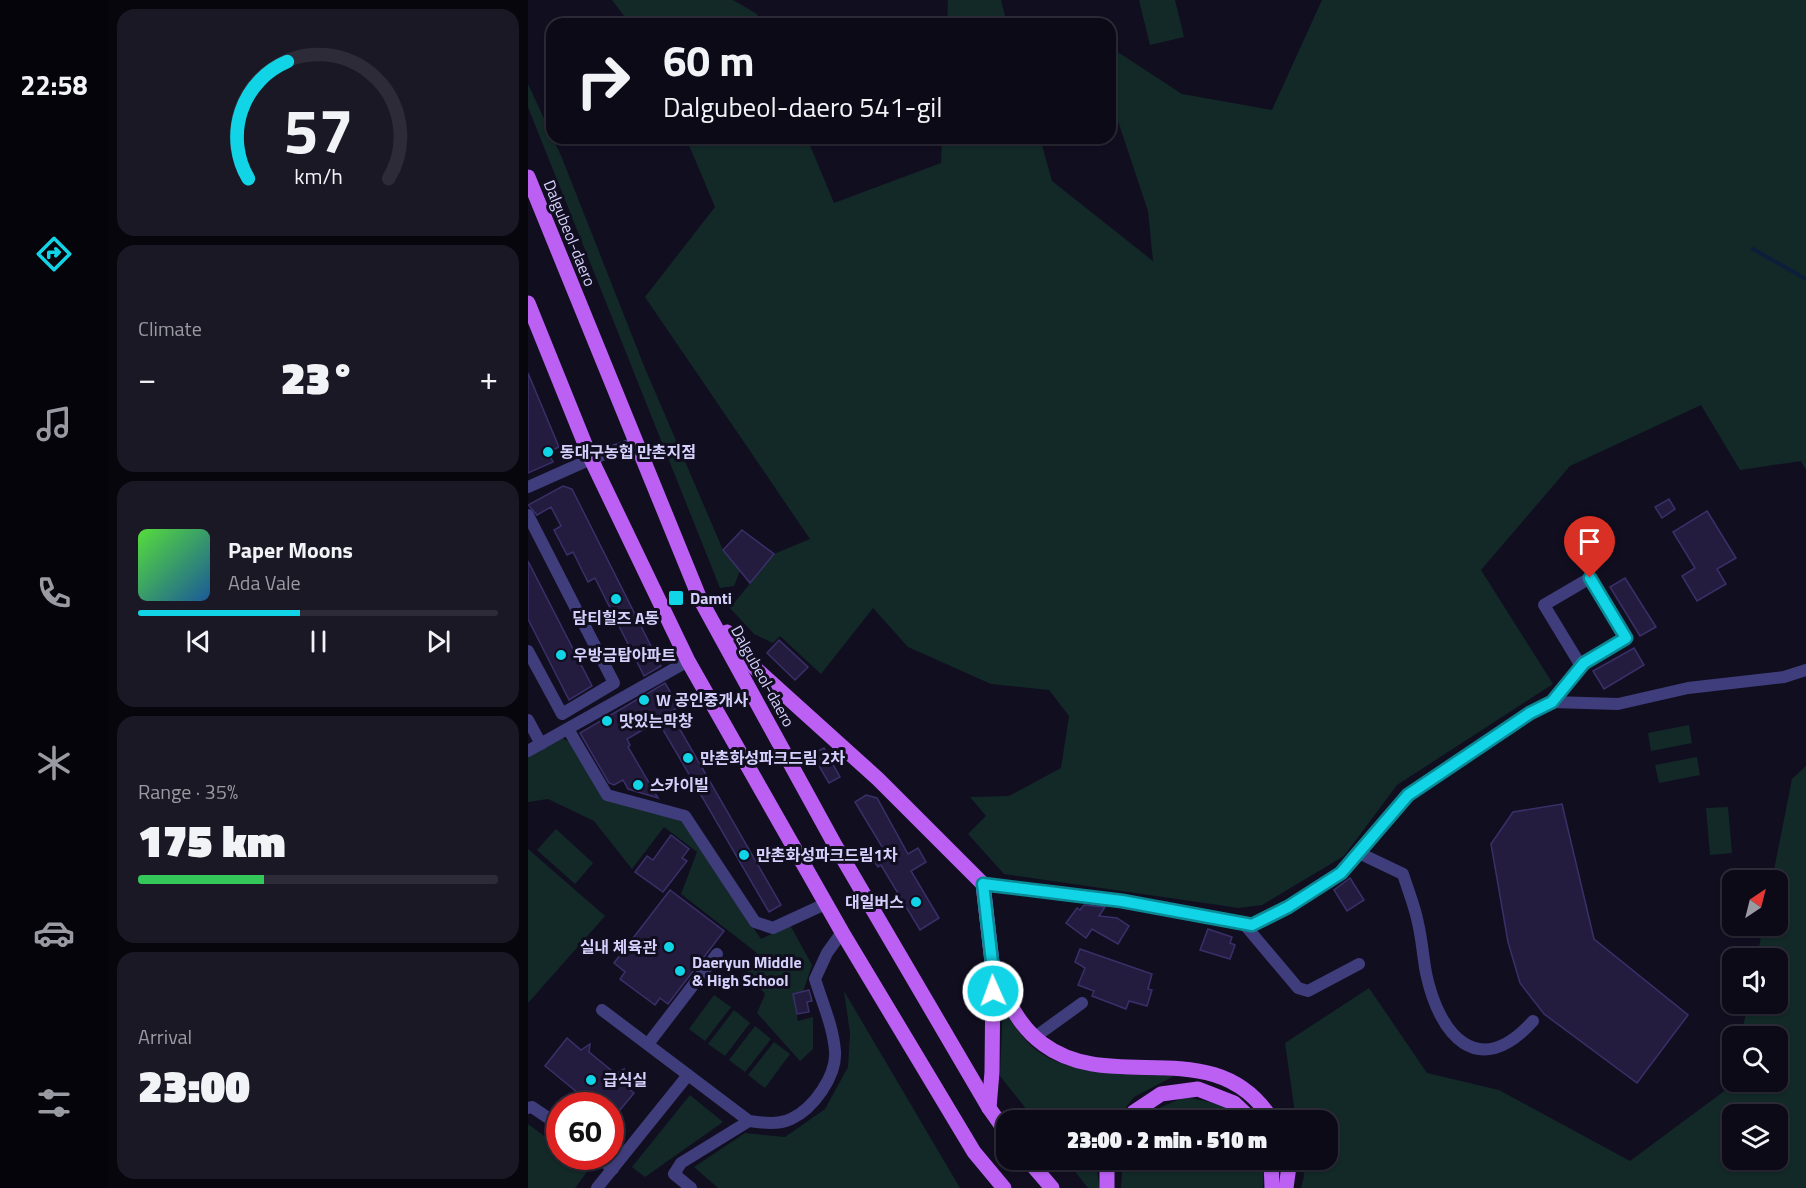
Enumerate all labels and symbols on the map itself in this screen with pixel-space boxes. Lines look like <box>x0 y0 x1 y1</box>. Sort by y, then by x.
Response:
street label: Dalgubeol-daero <box>538 176 602 290</box>
place label: 동대구농협 만촌지점 <box>560 440 696 464</box>
marker: 동대구농협 만촌지점 <box>541 445 555 459</box>
pin <box>1564 516 1615 578</box>
place label: Damti <box>690 586 732 610</box>
marker: Damti <box>667 589 685 607</box>
marker: 담티힐즈 A동 <box>609 592 623 606</box>
place label: 담티힐즈 A동 <box>573 606 659 630</box>
street label: Dalgubeol-daero <box>725 621 801 731</box>
place label: 우방금탑아파트 <box>573 643 676 667</box>
marker: 우방금탑아파트 <box>554 648 568 662</box>
place label: W 공인중개사 <box>656 688 748 712</box>
marker: W 공인중개사 <box>637 693 651 707</box>
place label: 맛있는막창 <box>619 709 693 733</box>
marker: 맛있는막창 <box>600 714 614 728</box>
place label: 만촌화성파크드림 2차 <box>700 746 845 770</box>
marker: 만촌화성파크드림 2차 <box>681 751 695 765</box>
place label: 스카이빌 <box>650 773 709 797</box>
marker: 스카이빌 <box>631 778 645 792</box>
place label: 만촌화성파크드림1차 <box>756 843 898 867</box>
marker: 만촌화성파크드림1차 <box>737 848 751 862</box>
north arrow <box>1722 870 1788 936</box>
place label: 대일버스 <box>845 890 904 914</box>
marker: 대일버스 <box>909 895 923 909</box>
place label: 실내 체육관 <box>580 935 657 959</box>
marker: 실내 체육관 <box>662 940 676 954</box>
place label: Daeryun Middle & High School <box>692 950 802 992</box>
position arrow <box>961 959 1025 1023</box>
marker: Daeryun Middle & High School <box>673 964 687 978</box>
place label: 급식실 <box>603 1068 647 1092</box>
marker: 급식실 <box>584 1073 598 1087</box>
speed limit sign: 60 <box>546 1092 624 1170</box>

